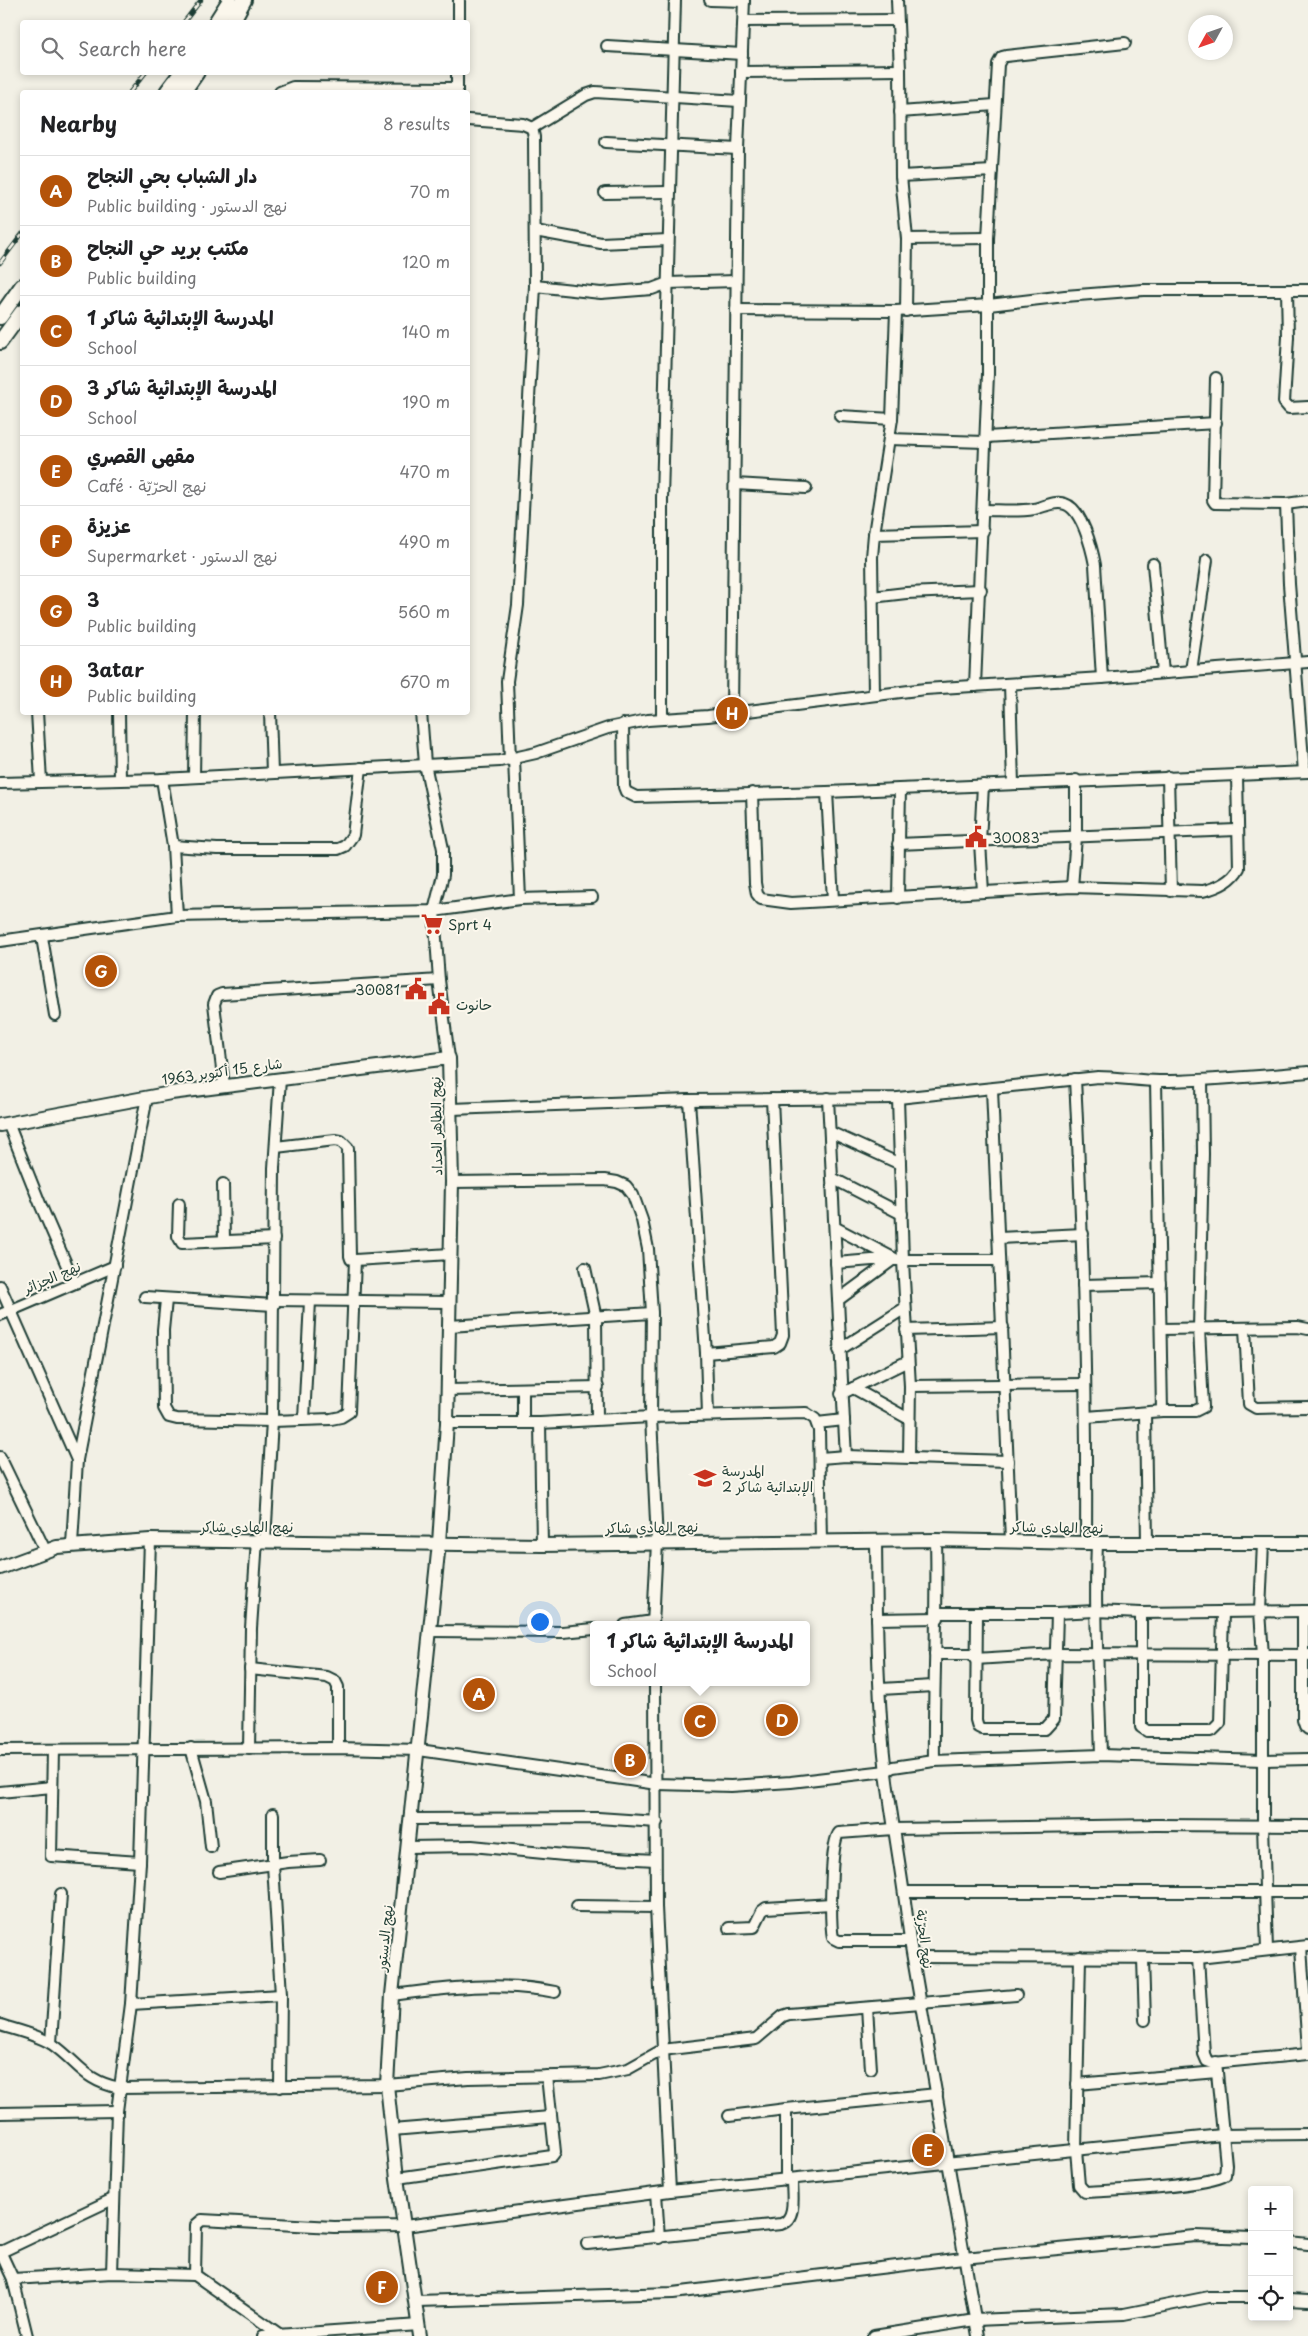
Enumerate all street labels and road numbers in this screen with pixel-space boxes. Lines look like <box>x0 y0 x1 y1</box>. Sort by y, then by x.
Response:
street label: شارع 15 أكتوبر 1963 <box>160 1052 284 1090</box>
street label: نهج الطاهر الحداد <box>425 1076 447 1176</box>
street label: نهج الجزائر <box>19 1256 84 1299</box>
street label: نهج الهادي شاكر <box>200 1516 293 1538</box>
street label: نهج الهادي شاكر <box>604 1516 699 1539</box>
street label: نهج الهادي شاكر <box>1009 1516 1104 1539</box>
street label: نهج الدستور <box>370 1904 398 1973</box>
street label: نهج الحرّيّة <box>911 1908 939 1970</box>

